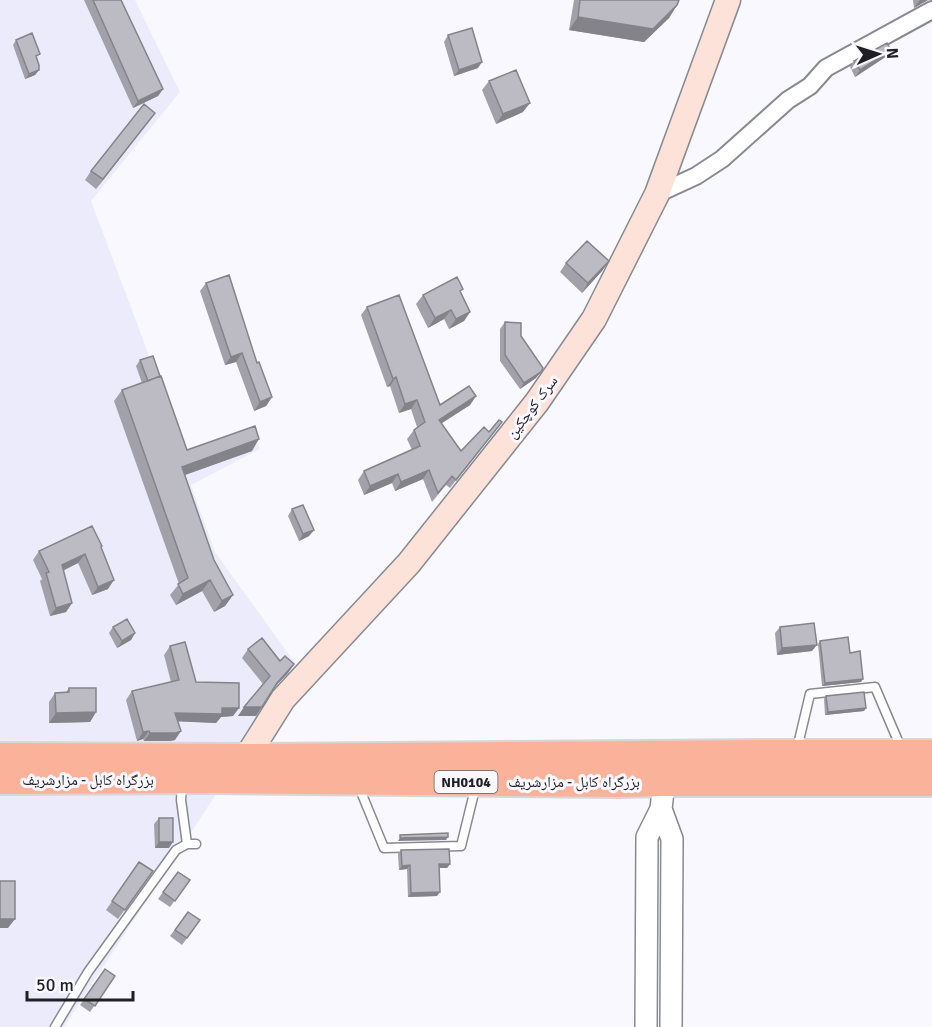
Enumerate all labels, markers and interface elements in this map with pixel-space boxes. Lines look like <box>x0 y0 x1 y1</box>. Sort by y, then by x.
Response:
north arrow <box>848 24 908 84</box>
text: N <box>882 47 902 59</box>
street label: سرک کوچکین <box>503 372 562 443</box>
street label: بزرگراه کابل - مزارشریف <box>22 771 154 790</box>
road number: NH0104 <box>434 771 498 793</box>
street label: بزرگراه کابل - مزارشریف <box>508 773 640 792</box>
scale bar <box>27 964 134 1002</box>
text: 50 m <box>36 974 74 996</box>

